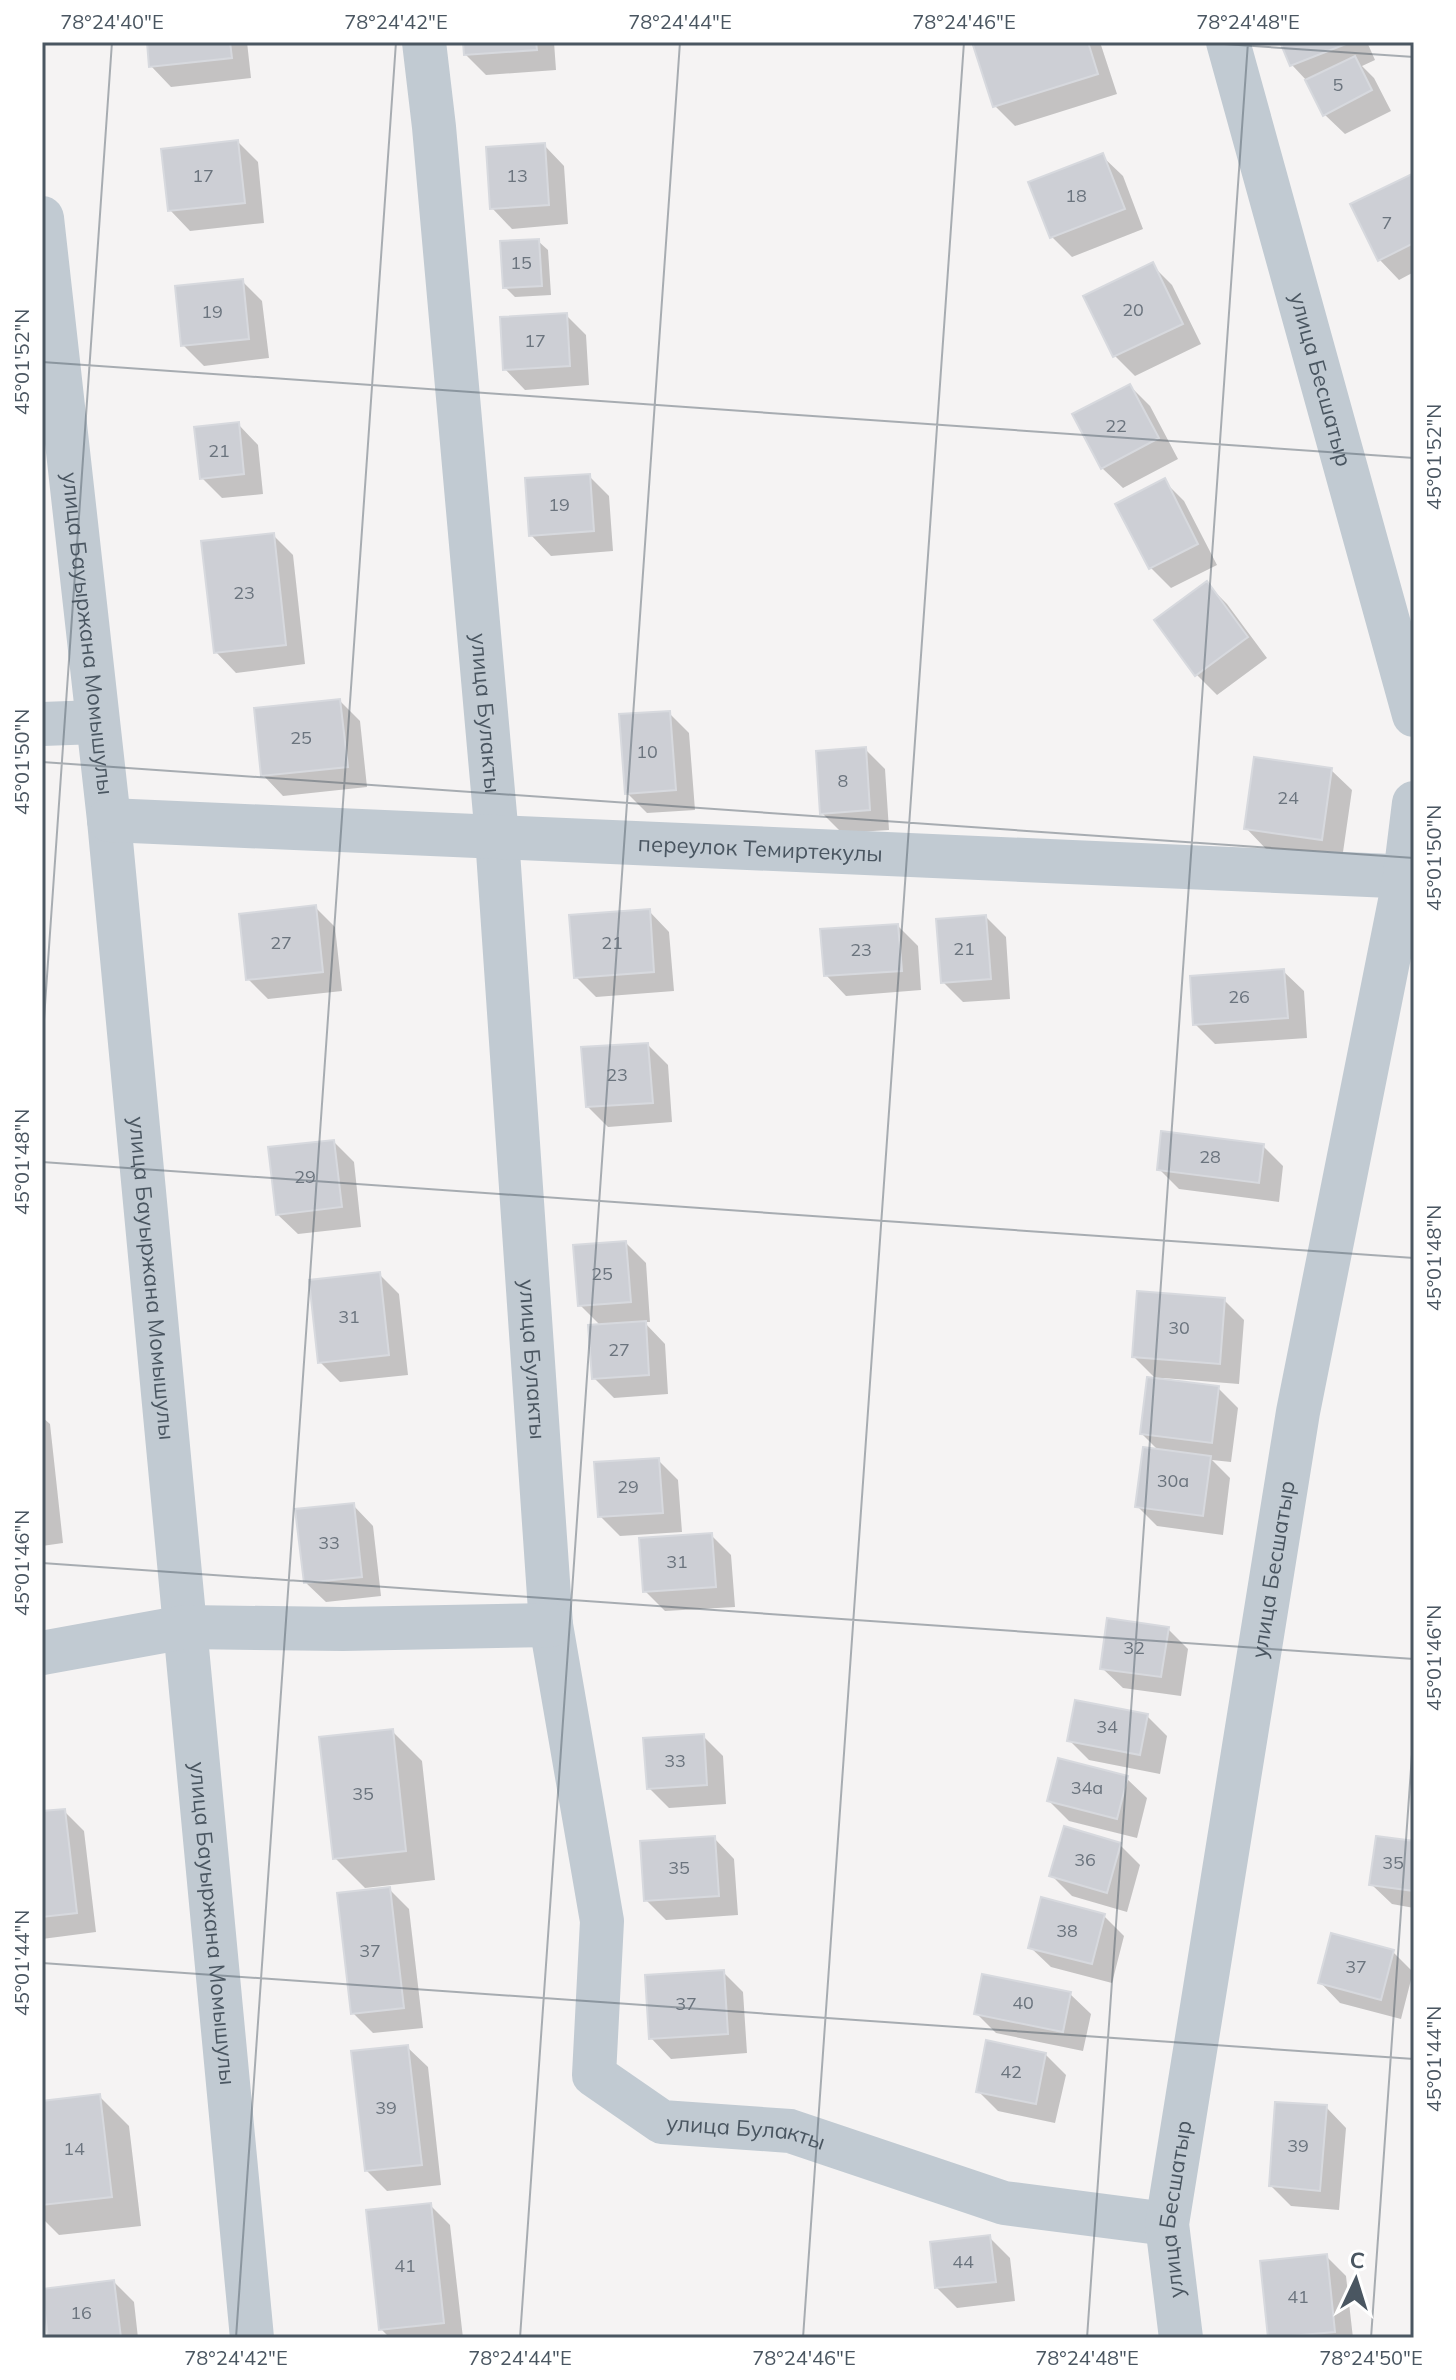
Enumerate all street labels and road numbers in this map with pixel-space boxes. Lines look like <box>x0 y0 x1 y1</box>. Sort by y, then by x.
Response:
street label: улица Бесшатыр <box>1284 289 1359 470</box>
street label: улица Бауыржана Момышулы <box>56 470 120 796</box>
street label: улица Булакты <box>465 632 507 794</box>
street label: переулок Темиртекулы <box>637 829 883 868</box>
street label: улица Бауыржана Момышулы <box>123 1115 181 1441</box>
street label: улица Булакты <box>513 1278 552 1440</box>
street label: улица Бесшатыр <box>1245 1479 1301 1660</box>
street label: улица Бауыржана Момышулы <box>184 1760 242 2086</box>
street label: улица Булакты <box>665 2108 829 2156</box>
street label: улица Бесшатыр <box>1152 2118 1198 2300</box>

